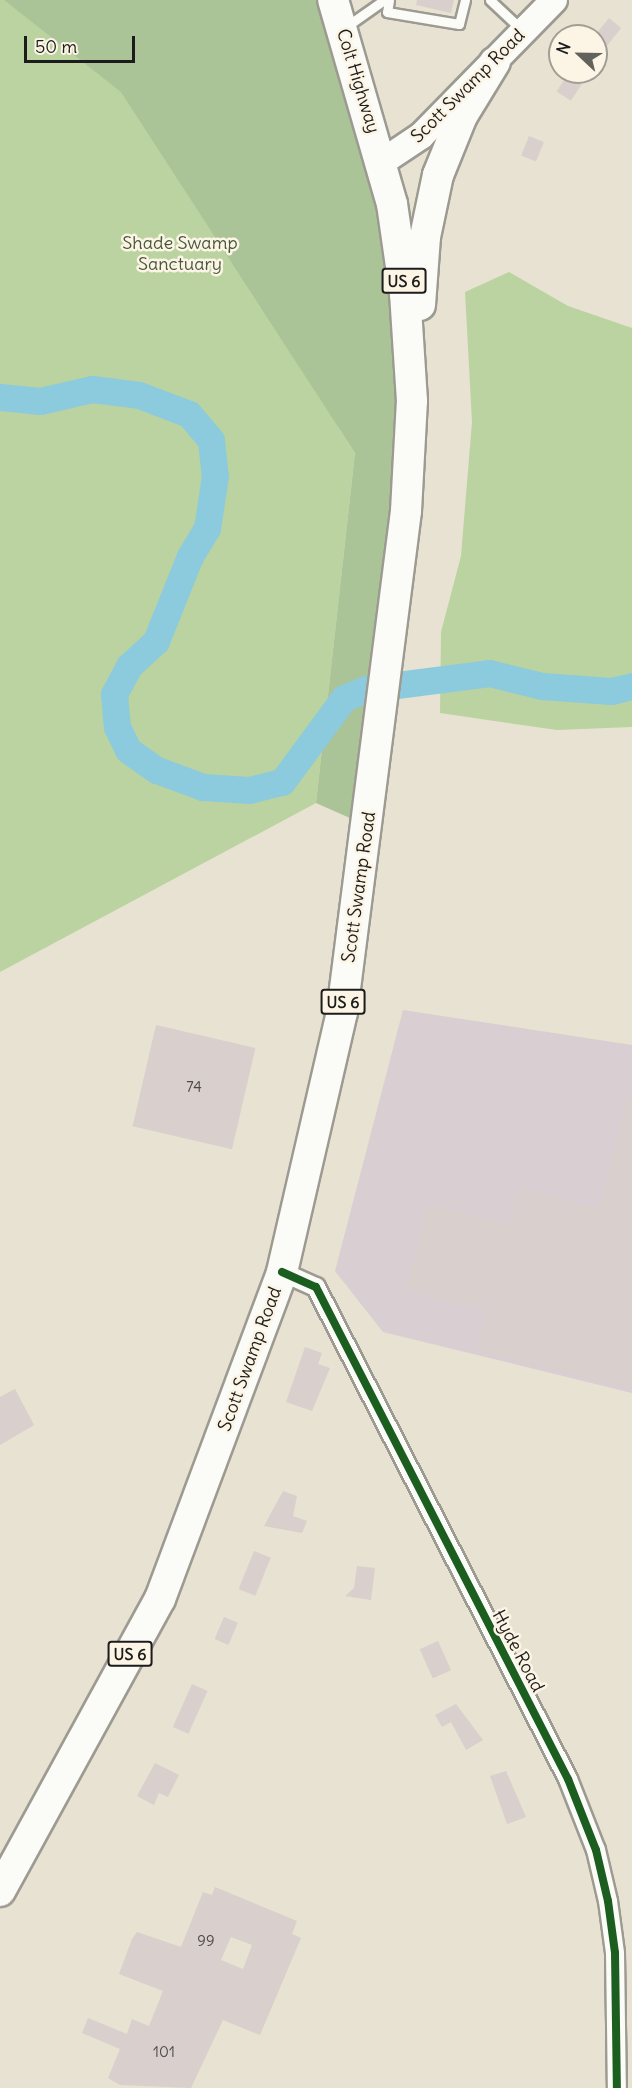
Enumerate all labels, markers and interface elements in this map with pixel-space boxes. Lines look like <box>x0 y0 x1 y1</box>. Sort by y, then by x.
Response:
scale bar <box>27 24 138 62</box>
north arrow <box>548 24 608 84</box>
street label: Scott Swamp Road <box>407 25 529 147</box>
street label: Colt Highway <box>332 26 384 136</box>
text: 50 m <box>35 35 77 58</box>
text: N <box>552 39 575 57</box>
park label: Shade Swamp Sanctuary <box>122 233 238 276</box>
road number: US 6 <box>382 268 426 294</box>
street label: Scott Swamp Road <box>338 810 380 964</box>
road number: US 6 <box>320 989 366 1015</box>
house number: 74 <box>186 1078 202 1096</box>
street label: Scott Swamp Road <box>214 1284 286 1434</box>
street label: Hyde Road <box>487 1606 549 1696</box>
road number: US 6 <box>108 1641 152 1667</box>
house number: 99 <box>197 1932 215 1950</box>
house number: 101 <box>153 2043 175 2061</box>

